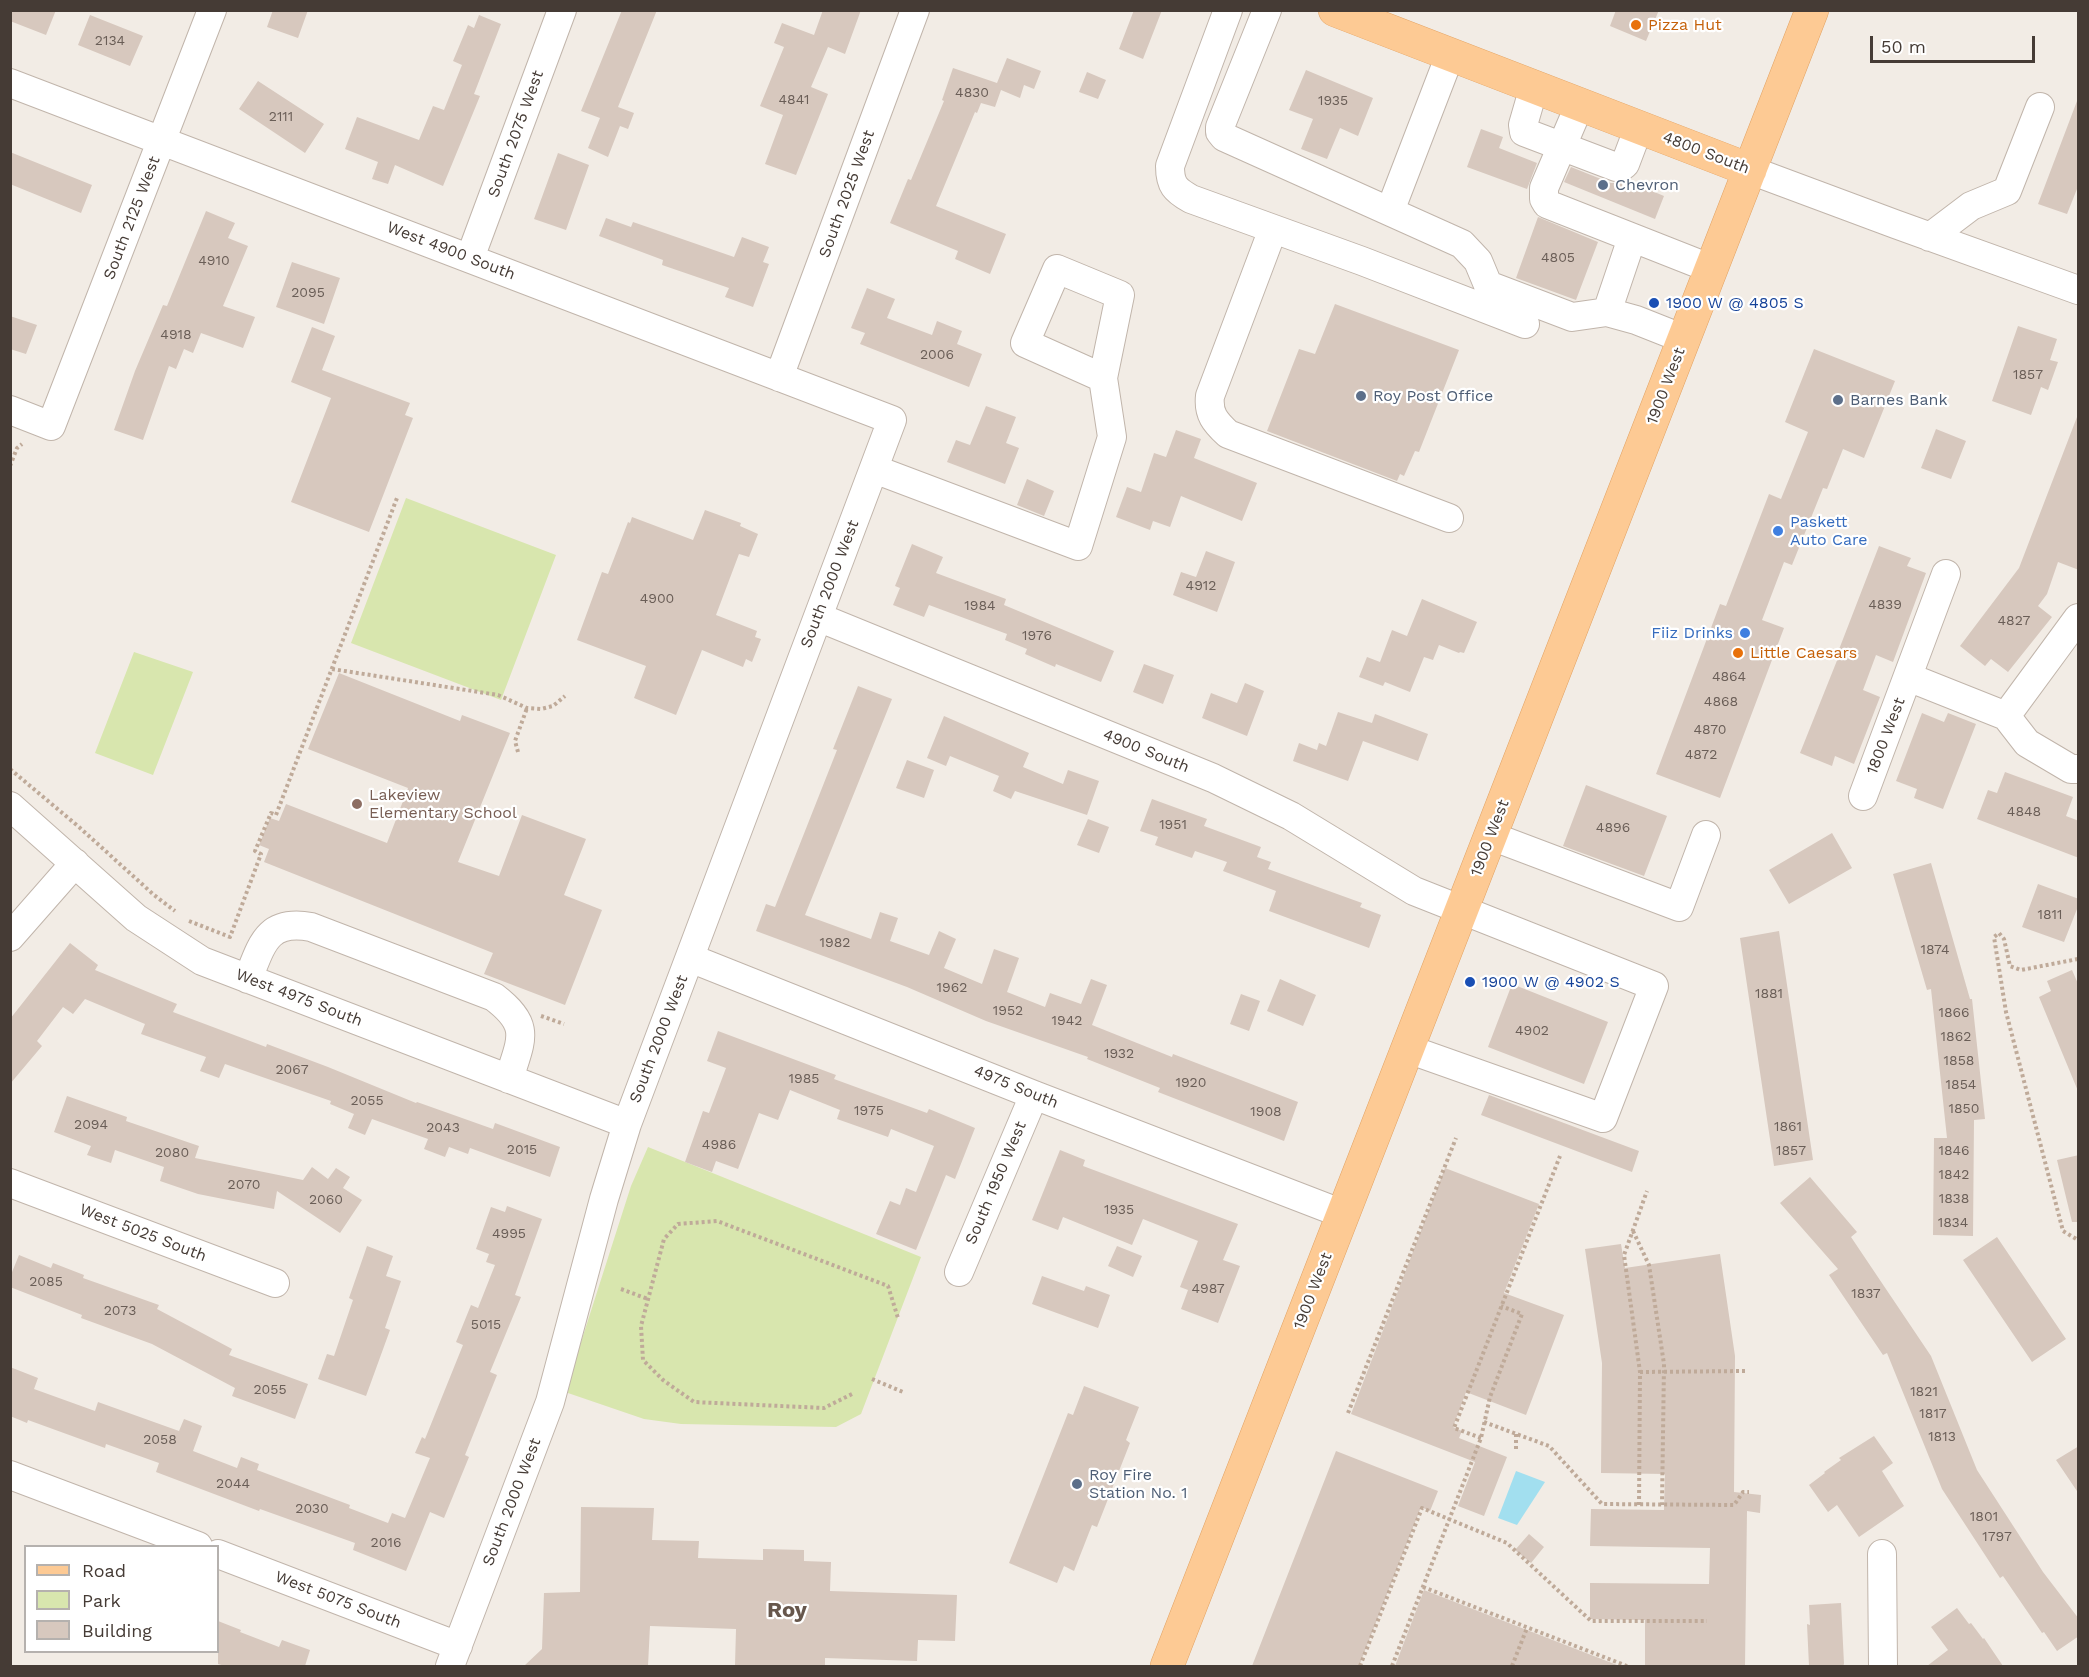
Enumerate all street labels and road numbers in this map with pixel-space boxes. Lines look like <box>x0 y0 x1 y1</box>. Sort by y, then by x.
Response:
street label: South 2075 West <box>484 68 548 200</box>
street label: South 2025 West <box>815 128 879 260</box>
street label: 4800 South <box>1660 128 1752 178</box>
street label: South 2125 West <box>100 154 164 282</box>
street label: West 4900 South <box>384 218 518 284</box>
street label: 1900 West <box>1643 345 1689 427</box>
street label: South 2000 West <box>797 517 863 651</box>
street label: 1800 West <box>1863 695 1909 777</box>
street label: 4900 South <box>1100 725 1192 777</box>
street label: 1900 West <box>1467 797 1513 879</box>
street label: West 4975 South <box>233 965 365 1031</box>
street label: South 2000 West <box>626 972 692 1106</box>
street label: 4975 South <box>971 1061 1061 1113</box>
street label: South 1950 West <box>961 1119 1031 1247</box>
street label: West 5025 South <box>77 1200 209 1266</box>
street label: 1900 West <box>1290 1250 1336 1332</box>
street label: South 2000 West <box>479 1435 545 1569</box>
street label: West 5075 South <box>272 1567 404 1633</box>

